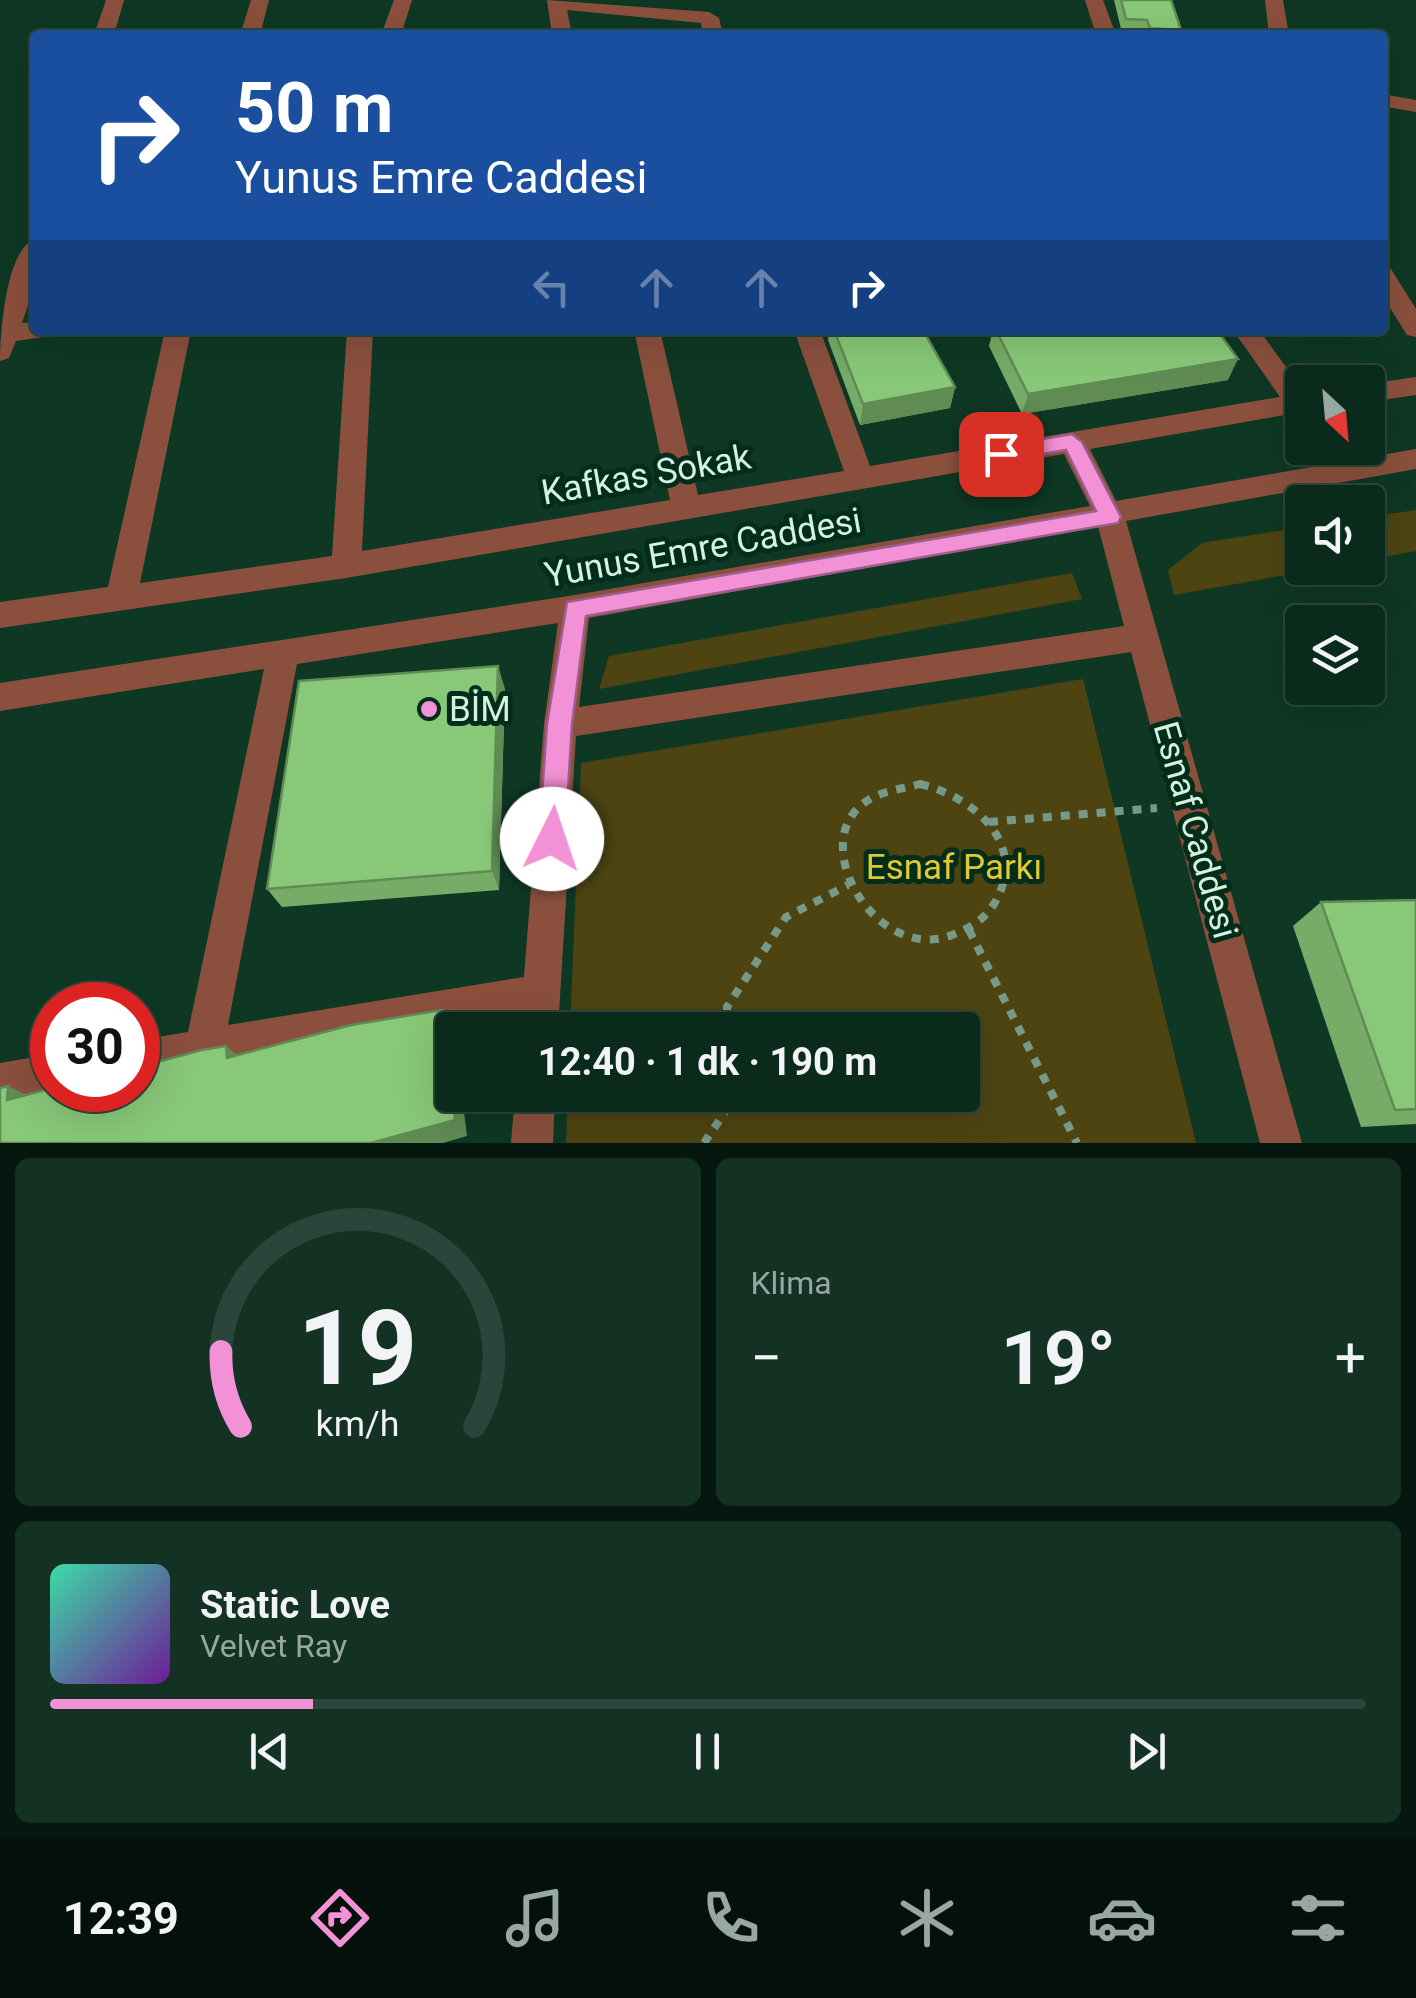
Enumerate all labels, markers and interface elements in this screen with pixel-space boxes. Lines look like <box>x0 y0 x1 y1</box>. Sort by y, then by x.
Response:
text: 50 m <box>235 67 393 149</box>
icon: right <box>70 70 200 200</box>
text: Yunus Emre Caddesi <box>235 151 647 204</box>
icon: left <box>524 260 579 315</box>
icon: ahead <box>629 260 684 315</box>
icon: ahead <box>734 260 789 315</box>
icon: right <box>839 260 894 315</box>
north arrow <box>1285 365 1385 465</box>
map controls <box>1285 365 1385 705</box>
pin <box>959 412 1044 497</box>
icon: arrive <box>974 427 1029 482</box>
street label: Kafkas Sokak <box>538 436 754 514</box>
button: sound <box>1285 485 1385 585</box>
street label: Yunus Emre Caddesi <box>541 500 865 596</box>
button: layers <box>1285 605 1385 705</box>
place label: BİM <box>449 689 511 730</box>
marker: BİM <box>418 698 440 720</box>
street label: Esnaf Caddesi <box>1144 717 1246 943</box>
position arrow <box>500 787 604 891</box>
park label: Esnaf Parkı <box>866 847 1042 888</box>
speed limit sign: 30 <box>30 982 160 1112</box>
text: 12:40 · 1 dk · 190 m <box>538 1040 877 1084</box>
text: Klima <box>751 1264 832 1302</box>
text: 19 <box>298 1288 417 1409</box>
text: 19° <box>1001 1314 1116 1402</box>
text: − <box>751 1326 782 1390</box>
text: + <box>1335 1326 1366 1390</box>
text: km/h <box>316 1403 400 1445</box>
text: Static Love <box>200 1583 390 1627</box>
text: Velvet Ray <box>200 1627 347 1665</box>
icon: previous <box>242 1724 297 1779</box>
icon: pause <box>680 1724 735 1779</box>
icon: next <box>1119 1724 1174 1779</box>
icon: directions <box>305 1883 375 1953</box>
icon: music <box>500 1883 570 1953</box>
icon: phone <box>696 1883 766 1953</box>
icon: climate <box>892 1883 962 1953</box>
icon: car <box>1087 1883 1157 1953</box>
icon: filters <box>1283 1883 1353 1953</box>
text: 12:39 <box>63 1892 179 1945</box>

